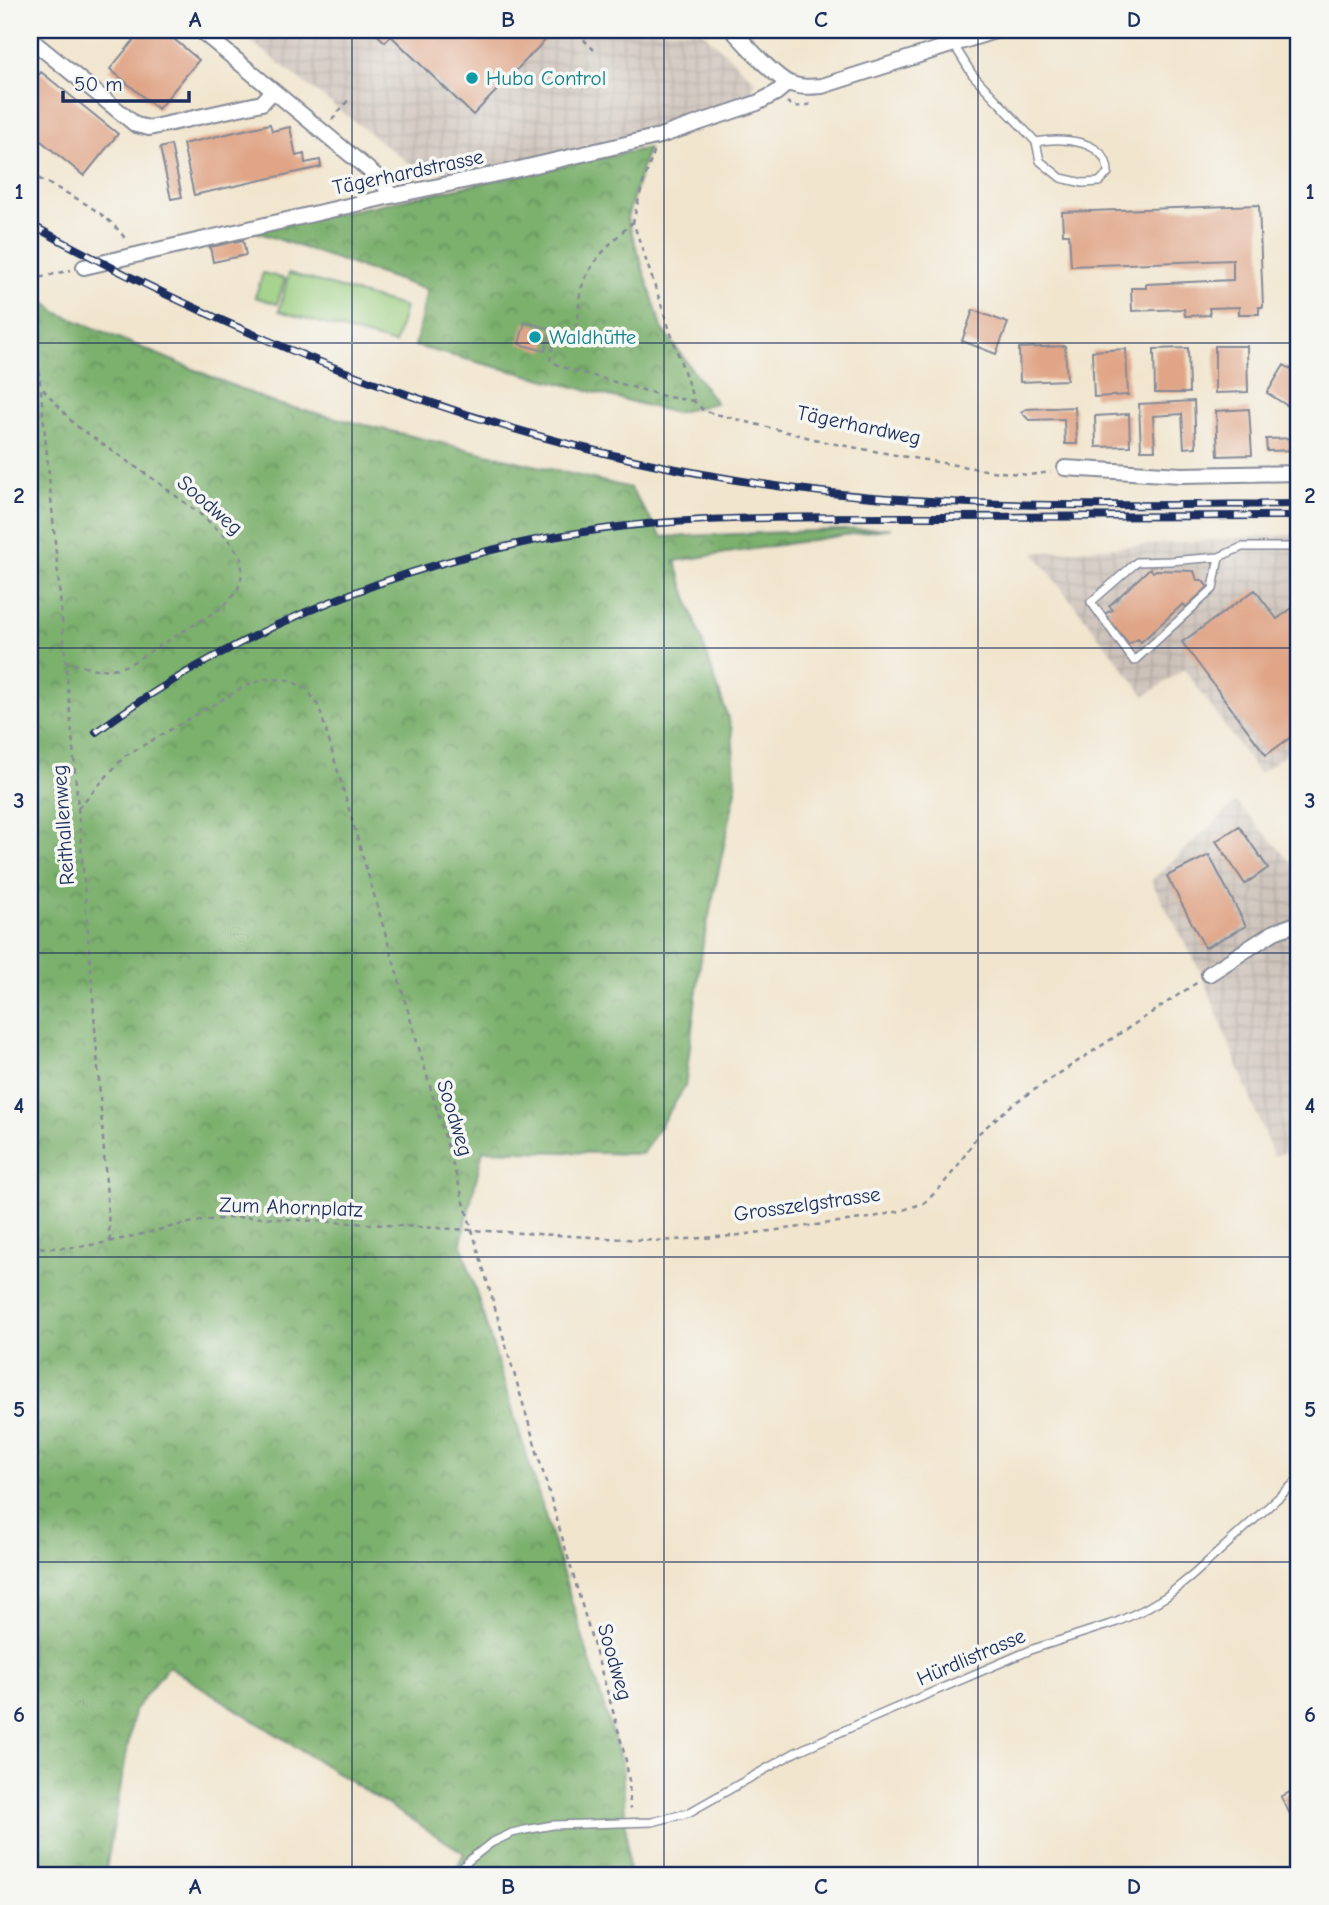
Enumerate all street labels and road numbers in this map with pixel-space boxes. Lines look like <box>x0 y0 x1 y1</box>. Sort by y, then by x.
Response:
street label: Tägerhardstrasse <box>330 144 486 200</box>
street label: Tägerhardweg <box>795 400 923 450</box>
street label: Soodweg <box>172 470 248 540</box>
street label: Reithallenweg <box>47 764 79 886</box>
street label: Soodweg <box>432 1077 478 1159</box>
street label: Grosszelgstrasse <box>732 1182 882 1226</box>
street label: Zum Ahornplatz <box>219 1193 363 1221</box>
street label: Soodweg <box>593 1621 637 1703</box>
street label: Hürdlistrasse <box>913 1623 1029 1691</box>

